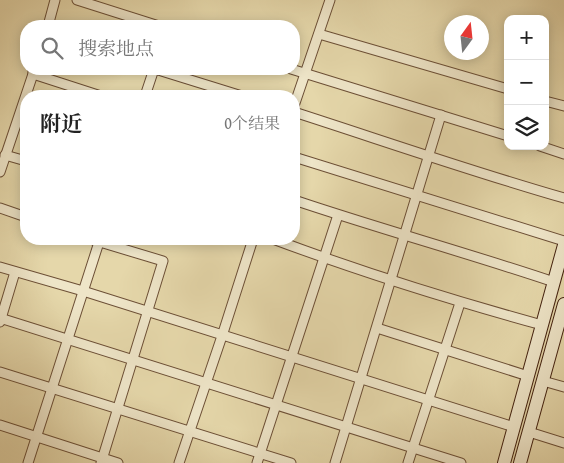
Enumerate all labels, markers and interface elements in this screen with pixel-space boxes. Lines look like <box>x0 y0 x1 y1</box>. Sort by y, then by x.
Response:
north arrow <box>444 15 489 60</box>
map controls <box>504 15 549 150</box>
button: + <box>504 15 549 60</box>
search box <box>20 20 300 75</box>
icon: search <box>38 34 66 62</box>
text: 搜索地点 <box>78 34 154 62</box>
button: − <box>504 60 549 105</box>
button: layers <box>504 105 549 150</box>
text: 附近 <box>40 108 82 139</box>
text: 0个结果 <box>224 111 280 135</box>

